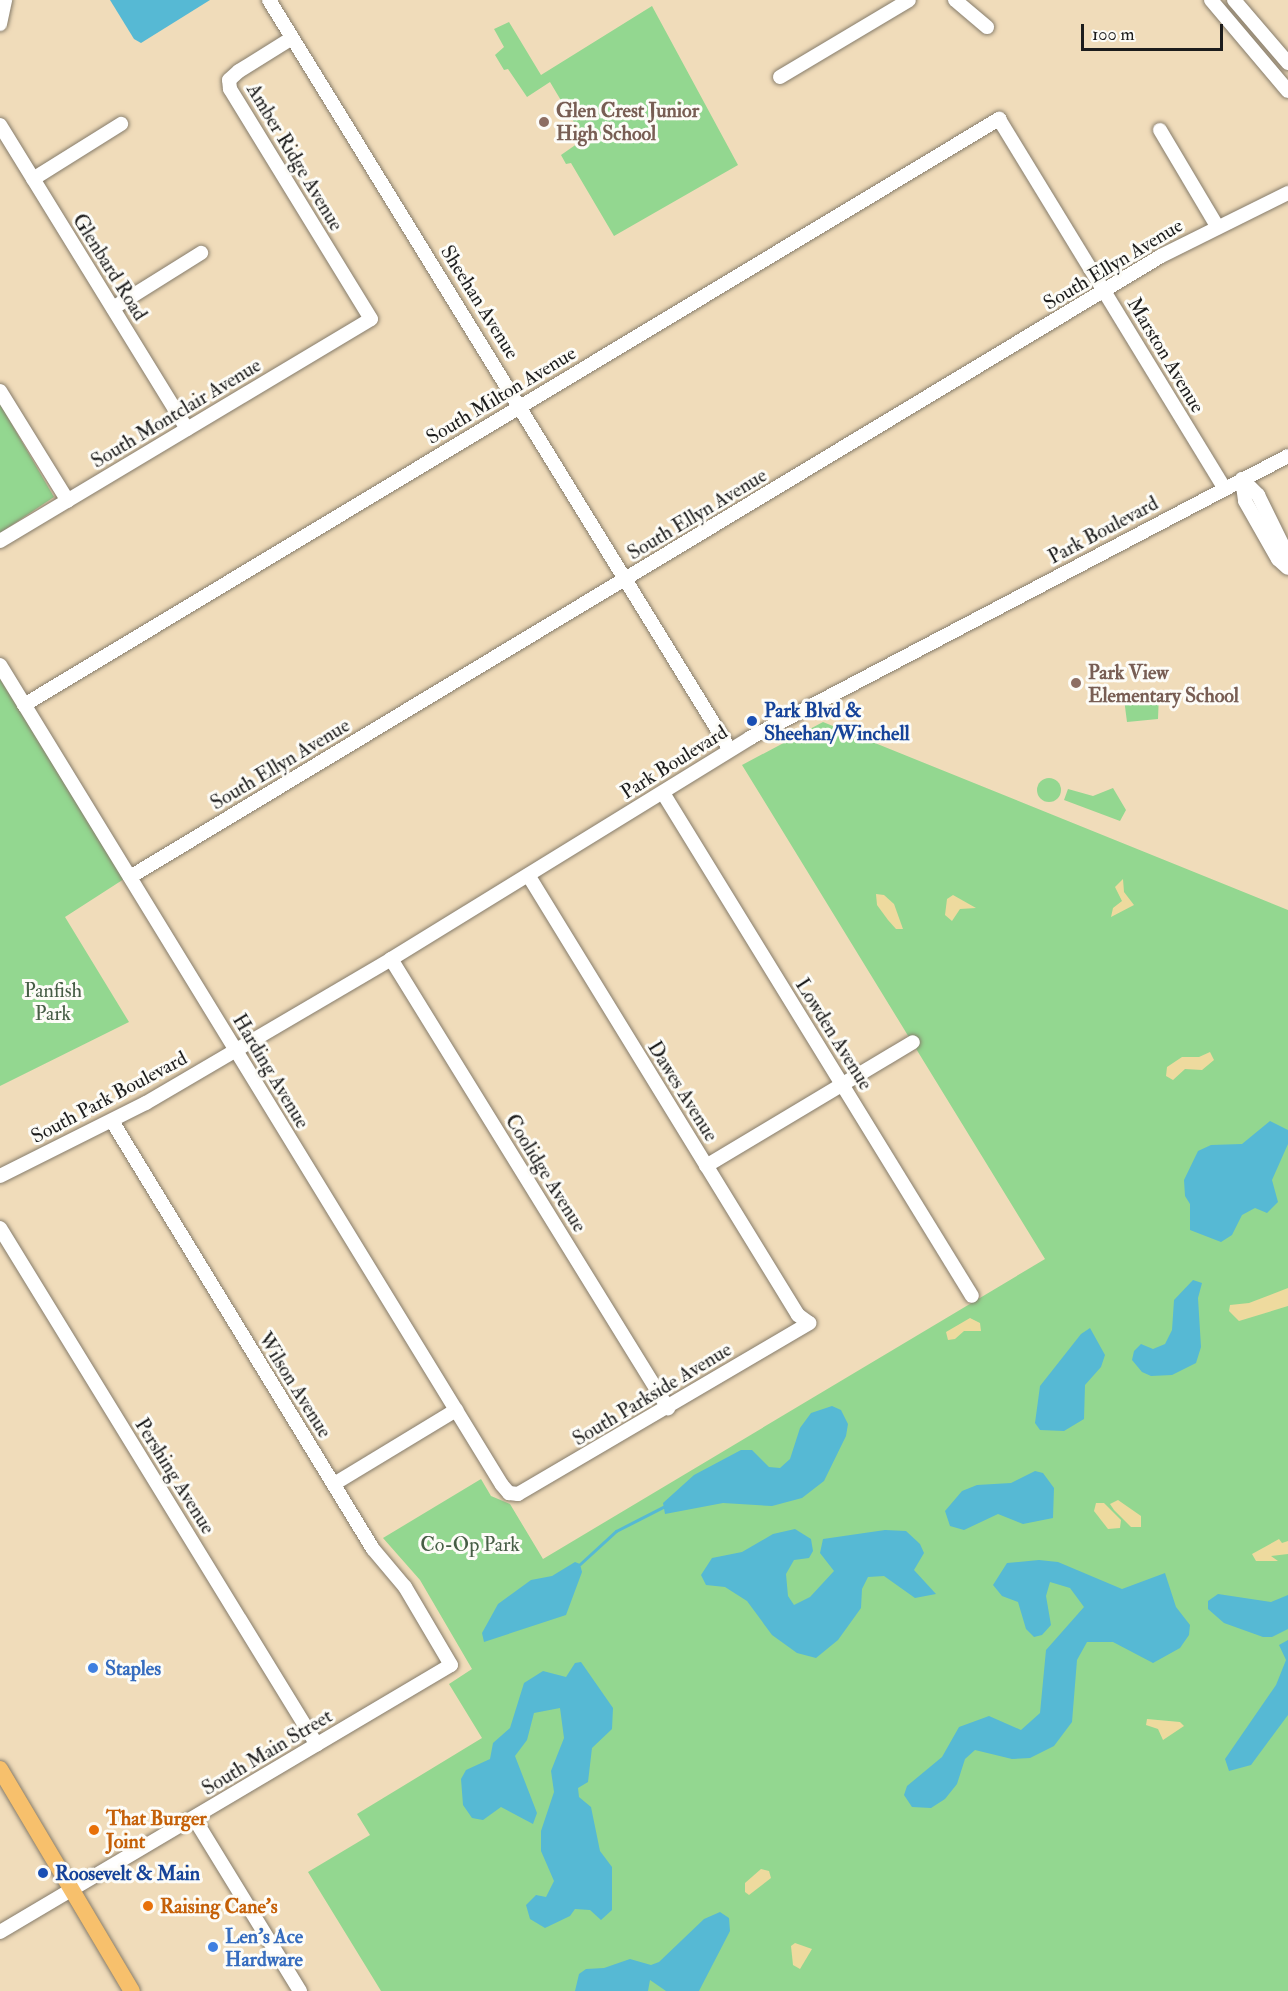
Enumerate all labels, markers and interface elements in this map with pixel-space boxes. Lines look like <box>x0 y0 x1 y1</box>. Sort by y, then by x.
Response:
scale bar <box>1084 12 1226 50</box>
text: 100 m <box>1092 23 1135 46</box>
street label: Amber Ridge Avenue <box>242 79 348 235</box>
place label: Glen Crest Junior High School <box>556 98 699 145</box>
marker: Glen Crest Junior High School <box>537 115 551 129</box>
street label: Glenbard Road <box>68 209 152 325</box>
street label: South Ellyn Avenue <box>1039 213 1187 315</box>
street label: Sheehan Avenue <box>436 241 524 363</box>
street label: Marston Avenue <box>1122 293 1210 417</box>
street label: South Milton Avenue <box>422 341 580 449</box>
street label: South Montclair Avenue <box>87 353 265 473</box>
street label: South Ellyn Avenue <box>623 463 771 565</box>
street label: Park Boulevard <box>1044 491 1162 569</box>
place label: Park View Elementary School <box>1088 660 1239 707</box>
marker: Park View Elementary School <box>1069 676 1083 690</box>
place label: Park Blvd & Sheehan/Winchell <box>764 698 910 745</box>
street label: South Ellyn Avenue <box>206 713 354 815</box>
marker: Park Blvd & Sheehan/Winchell <box>745 714 759 728</box>
street label: Park Boulevard <box>616 720 732 804</box>
street label: Lowden Avenue <box>790 974 878 1094</box>
park label: Panfish Park <box>24 978 82 1025</box>
street label: Harding Avenue <box>227 1009 315 1133</box>
street label: Dawes Avenue <box>643 1036 723 1146</box>
street label: South Park Boulevard <box>27 1046 191 1148</box>
street label: Coolidge Avenue <box>500 1110 592 1236</box>
street label: Wilson Avenue <box>253 1328 337 1442</box>
street label: South Parkside Avenue <box>568 1337 736 1451</box>
street label: Pershing Avenue <box>130 1414 220 1538</box>
park label: Co-Op Park <box>420 1532 520 1556</box>
place label: Staples <box>105 1656 161 1680</box>
marker: Staples <box>86 1661 100 1675</box>
street label: South Main Street <box>198 1704 336 1800</box>
place label: That Burger Joint <box>106 1806 207 1853</box>
marker: That Burger Joint <box>87 1823 101 1837</box>
place label: Roosevelt & Main <box>55 1861 200 1885</box>
marker: Roosevelt & Main <box>36 1866 50 1880</box>
place label: Raising Cane's <box>160 1894 277 1918</box>
marker: Raising Cane's <box>141 1899 155 1913</box>
place label: Len's Ace Hardware <box>225 1924 303 1971</box>
marker: Len's Ace Hardware <box>206 1940 220 1954</box>

